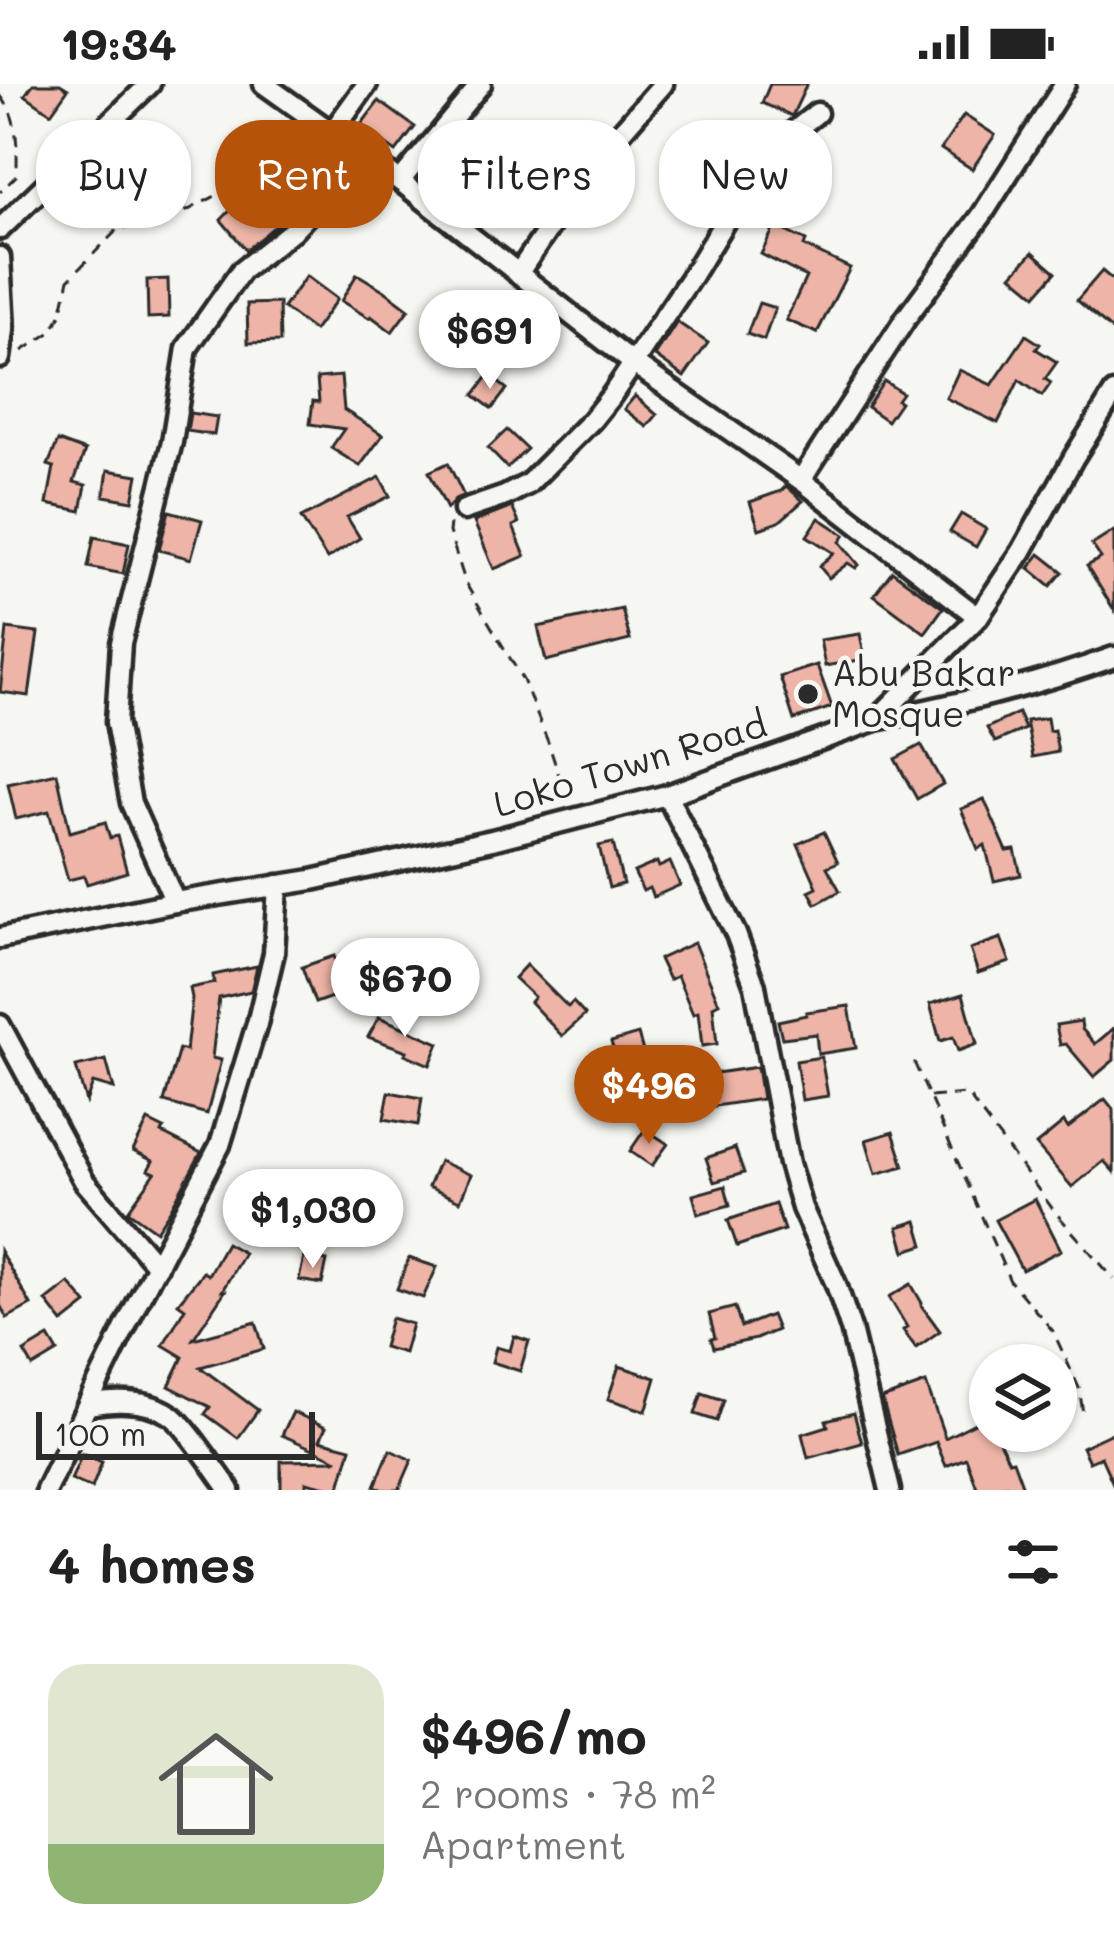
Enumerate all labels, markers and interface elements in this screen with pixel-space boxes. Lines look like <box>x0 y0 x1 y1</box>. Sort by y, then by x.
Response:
text: 19:34 <box>60 13 177 71</box>
chip: Buy <box>36 120 191 228</box>
chip: Rent <box>215 120 394 228</box>
chip: Filters <box>418 120 635 228</box>
chip: New <box>659 120 832 228</box>
pin: $691 <box>419 290 561 392</box>
text: $691 <box>446 303 534 354</box>
place label: Abu Bakar Mosque <box>832 648 1015 736</box>
marker: Abu Bakar Mosque <box>795 681 821 707</box>
street label: Loko Town Road <box>487 699 772 826</box>
pin: $670 <box>334 938 476 1040</box>
text: $670 <box>358 951 452 1002</box>
pin: $496 <box>578 1045 720 1147</box>
text: $496 <box>601 1058 697 1109</box>
pin: $1,030 <box>215 1169 411 1271</box>
text: $1,030 <box>250 1182 376 1233</box>
map controls <box>969 1344 1077 1452</box>
button: layers <box>969 1344 1077 1452</box>
scale bar <box>36 1406 315 1459</box>
text: 100 m <box>54 1411 146 1454</box>
text: 4 homes <box>48 1529 256 1596</box>
icon: filters <box>1000 1529 1066 1595</box>
text: $496/mo <box>420 1700 647 1767</box>
icon: home <box>144 1712 288 1856</box>
text: 2 rooms · 78 m² <box>420 1767 716 1818</box>
text: Apartment <box>420 1818 626 1869</box>

